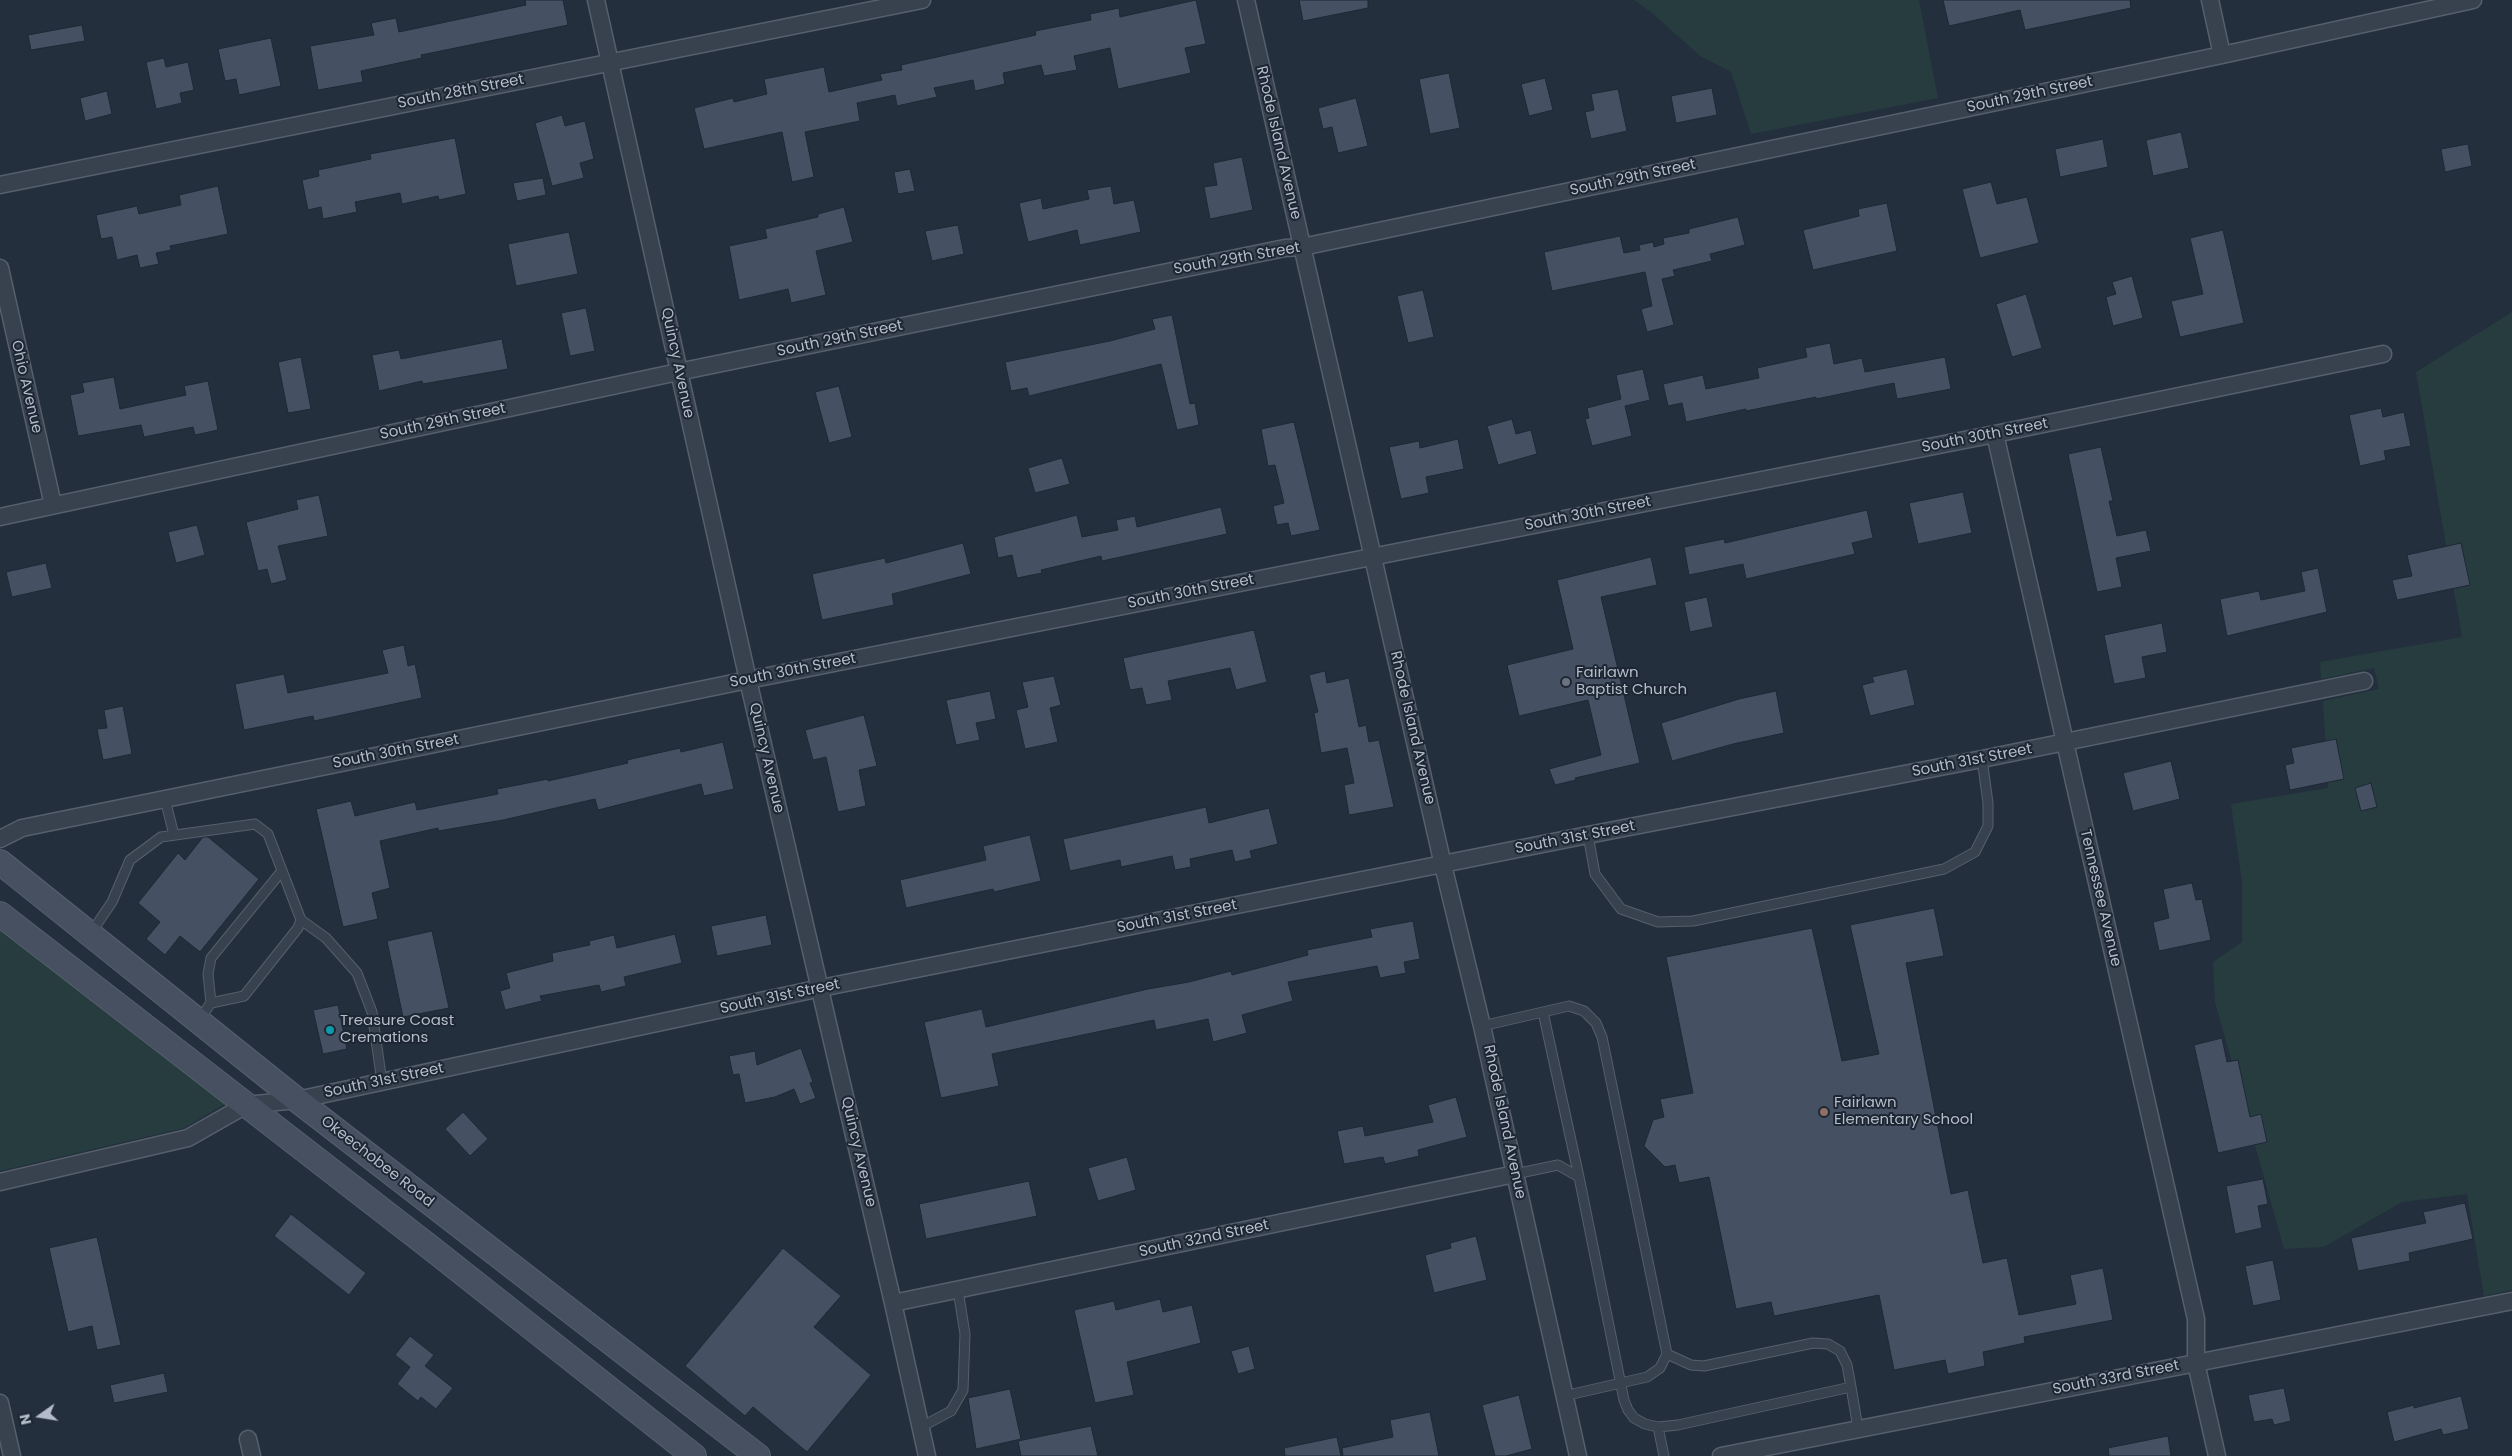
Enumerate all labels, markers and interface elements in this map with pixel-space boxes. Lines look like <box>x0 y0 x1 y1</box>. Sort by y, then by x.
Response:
street label: Rhode Island Avenue <box>1252 64 1304 222</box>
street label: South 28th Street <box>396 71 526 113</box>
street label: South 29th Street <box>1965 73 2095 117</box>
street label: South 29th Street <box>1568 156 1698 200</box>
street label: South 29th Street <box>1172 239 1302 279</box>
street label: Quincy Avenue <box>656 306 698 420</box>
street label: South 29th Street <box>775 317 905 361</box>
street label: Ohio Avenue <box>7 339 45 435</box>
street label: South 29th Street <box>378 400 508 444</box>
street label: South 30th Street <box>1920 415 2050 457</box>
street label: South 30th Street <box>1523 493 1653 535</box>
street label: South 30th Street <box>1126 571 1256 613</box>
street label: Rhode Island Avenue <box>1386 649 1438 807</box>
street label: South 30th Street <box>728 650 858 692</box>
place label: Fairlawn Baptist Church <box>1576 664 1687 699</box>
marker: Fairlawn Baptist Church <box>1560 676 1572 688</box>
street label: Quincy Avenue <box>745 701 787 815</box>
street label: South 30th Street <box>331 731 461 773</box>
street label: South 31st Street <box>1910 741 2034 781</box>
street label: South 31st Street <box>1513 818 1637 858</box>
street label: Tennessee Avenue <box>2075 828 2125 968</box>
street label: South 31st Street <box>1115 897 1239 937</box>
street label: South 31st Street <box>719 976 841 1018</box>
place label: Treasure Coast Cremations <box>340 1012 454 1047</box>
marker: Treasure Coast Cremations <box>324 1024 336 1036</box>
street label: Rhode Island Avenue <box>1479 1043 1529 1201</box>
street label: South 31st Street <box>323 1060 445 1102</box>
place label: Fairlawn Elementary School <box>1834 1094 1973 1129</box>
street label: Quincy Avenue <box>837 1095 879 1209</box>
marker: Fairlawn Elementary School <box>1818 1106 1830 1118</box>
street label: Okeechobee Road <box>317 1112 437 1212</box>
street label: South 32nd Street <box>1137 1216 1271 1262</box>
street label: South 33rd Street <box>2051 1357 2181 1399</box>
north arrow <box>15 1391 65 1441</box>
text: N <box>14 1412 36 1427</box>

